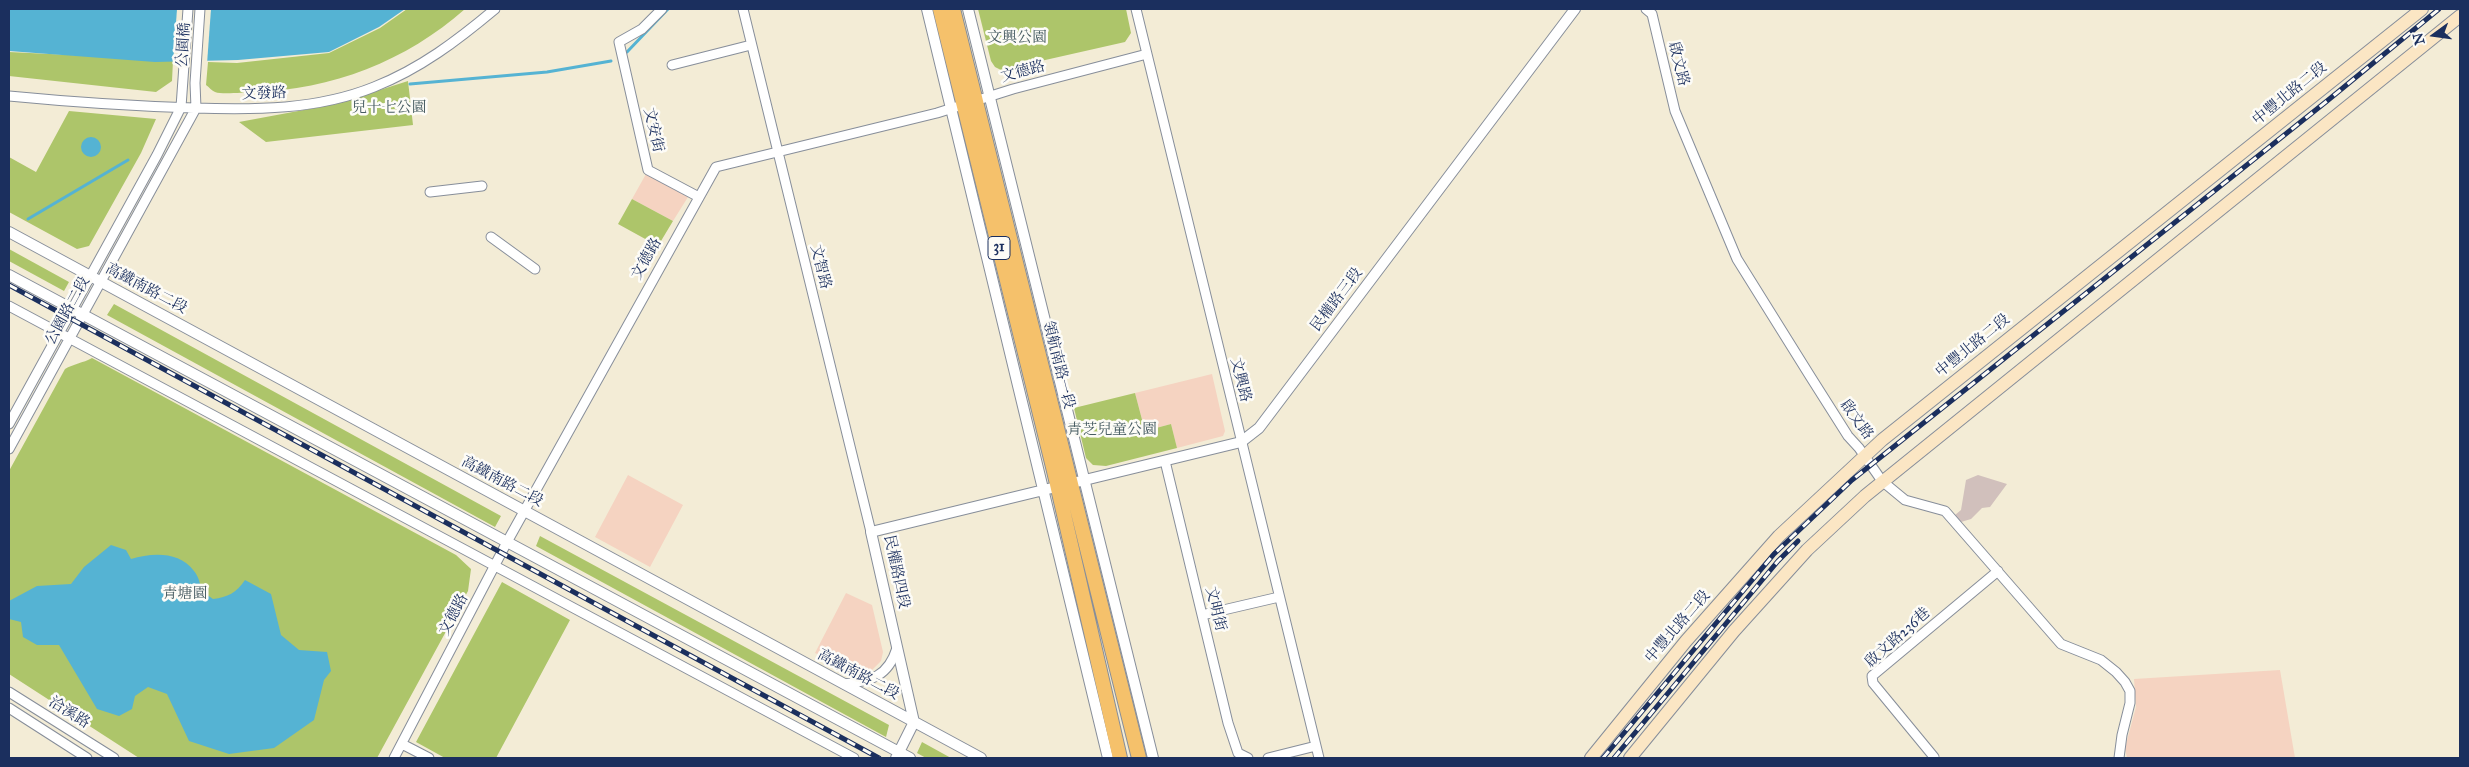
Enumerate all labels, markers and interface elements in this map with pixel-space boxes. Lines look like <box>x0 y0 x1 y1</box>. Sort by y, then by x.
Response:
north arrow <box>2409 10 2459 60</box>
street label: 公園橋 <box>173 22 195 68</box>
park label: 文興公園 <box>987 29 1047 47</box>
text: N <box>2409 31 2429 47</box>
street label: 啟文路 <box>1664 40 1692 88</box>
street label: 文德路 <box>999 57 1047 87</box>
street label: 中豐北路二段 <box>2249 59 2331 129</box>
street label: 文發路 <box>241 84 287 104</box>
park label: 兒十七公園 <box>352 99 426 117</box>
street label: 文安街 <box>639 106 667 154</box>
street label: 文德路 <box>628 235 666 283</box>
road number: 31 <box>988 237 1010 260</box>
street label: 文智路 <box>806 243 834 291</box>
street label: 高鐵南路二段 <box>102 260 190 318</box>
street label: 民權路三段 <box>1307 265 1367 335</box>
street label: 公園路二段 <box>42 274 94 348</box>
street label: 中豐北路二段 <box>1932 311 2014 381</box>
street label: 領航南路一段 <box>1038 319 1078 411</box>
street label: 文興路 <box>1226 356 1254 404</box>
street label: 啟文路 <box>1835 397 1877 443</box>
park label: 青芝兒童公園 <box>1067 421 1157 439</box>
street label: 高鐵南路二段 <box>458 453 546 511</box>
street label: 民權路四段 <box>879 533 913 611</box>
park label: 青塘園 <box>163 585 207 603</box>
street label: 文明街 <box>1201 585 1229 633</box>
street label: 中豐北路二段 <box>1642 587 1714 667</box>
street label: 文德路 <box>435 591 473 639</box>
street label: 啟文路236巷 <box>1862 604 1934 672</box>
street label: 高鐵南路二段 <box>814 646 902 704</box>
street label: 洽溪路 <box>45 693 93 733</box>

